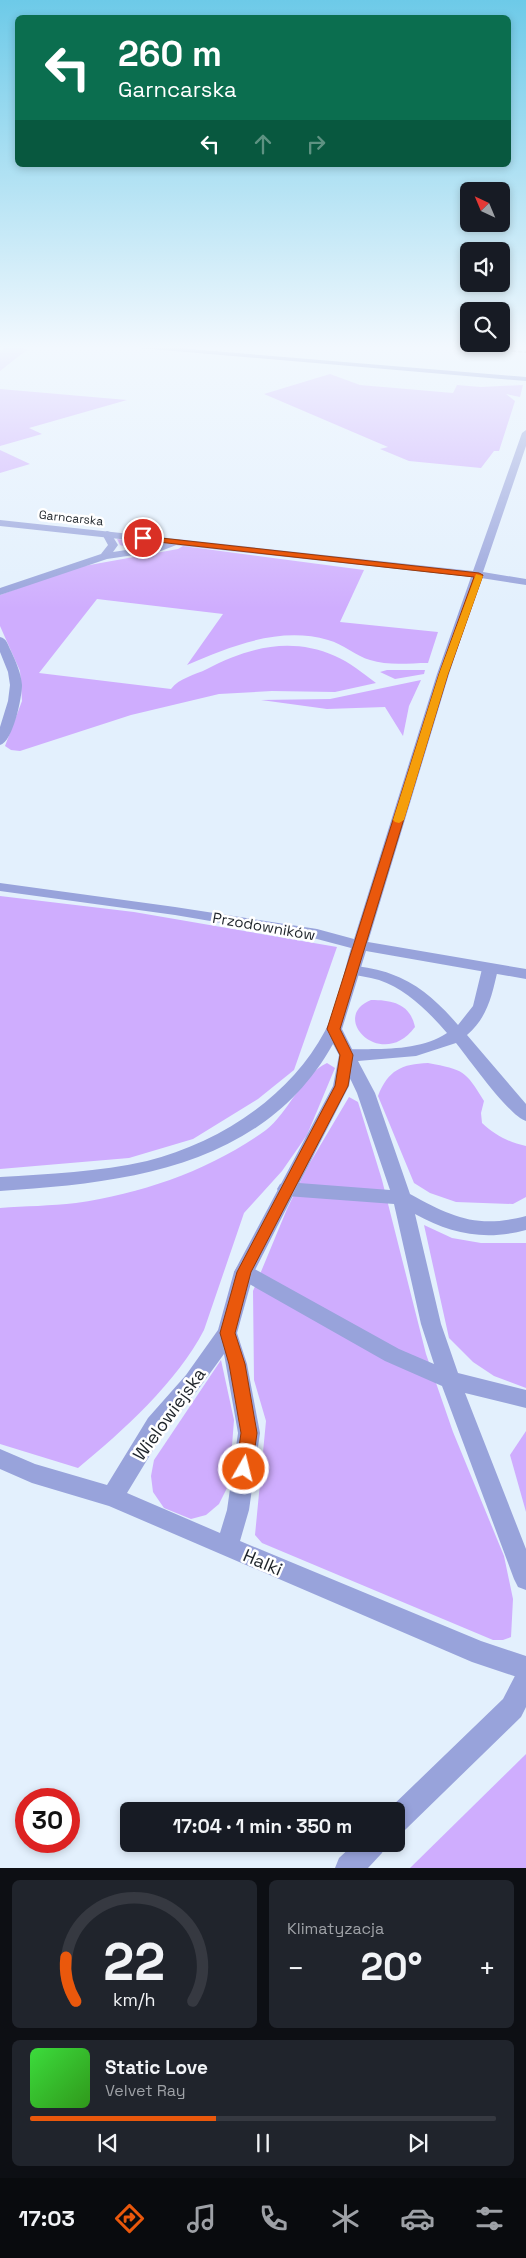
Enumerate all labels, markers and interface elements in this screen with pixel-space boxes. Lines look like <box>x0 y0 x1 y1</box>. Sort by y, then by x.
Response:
text: 260 m <box>118 32 222 76</box>
icon: left <box>35 35 100 100</box>
text: Garncarska <box>118 75 237 103</box>
icon: left <box>196 130 224 158</box>
icon: ahead <box>249 130 277 158</box>
icon: right <box>302 130 330 158</box>
north arrow <box>460 182 510 232</box>
map controls <box>460 182 510 352</box>
button: sound <box>460 242 510 292</box>
button: search <box>460 302 510 352</box>
street label: Garncarska <box>38 507 104 529</box>
pin <box>122 517 164 559</box>
icon: arrive <box>129 524 157 552</box>
street label: Przodowników <box>211 908 317 944</box>
street label: Wielowiejska <box>128 1363 210 1465</box>
position arrow <box>217 1442 269 1494</box>
street label: Halki <box>240 1543 286 1581</box>
speed limit sign: 30 <box>15 1788 80 1853</box>
text: 17:04 · 1 min · 350 m <box>173 1814 352 1839</box>
text: Klimatyzacja <box>287 1918 384 1939</box>
text: 22 <box>104 1929 165 1995</box>
text: 20° <box>360 1943 423 1991</box>
text: − <box>287 1950 304 1986</box>
text: + <box>479 1950 496 1986</box>
text: km/h <box>113 1988 156 2011</box>
text: Static Love <box>105 2055 208 2080</box>
text: Velvet Ray <box>105 2080 186 2101</box>
icon: previous <box>94 2129 122 2157</box>
icon: pause <box>249 2129 277 2157</box>
icon: next <box>404 2129 432 2157</box>
icon: directions <box>112 2201 147 2236</box>
icon: music <box>184 2201 219 2236</box>
icon: phone <box>256 2201 291 2236</box>
icon: climate <box>328 2201 363 2236</box>
icon: car <box>400 2201 435 2236</box>
icon: filters <box>472 2201 507 2236</box>
text: 17:03 <box>19 2204 75 2232</box>

